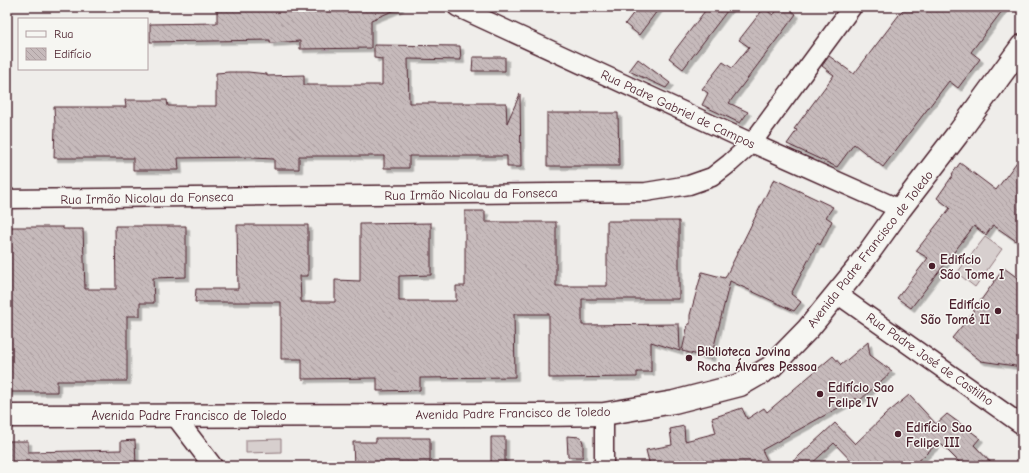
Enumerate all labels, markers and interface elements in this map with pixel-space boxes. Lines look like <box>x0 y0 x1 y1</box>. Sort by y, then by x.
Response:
legend <box>18 18 148 70</box>
text: Rua <box>54 27 73 41</box>
text: Edifício <box>54 47 91 61</box>
street label: Rua Padre Gabriel de Campos <box>598 67 758 151</box>
street label: Avenida Padre Francisco de Toledo <box>804 167 936 331</box>
street label: Rua Irmão Nicolau da Fonseca <box>384 185 558 203</box>
street label: Rua Irmão Nicolau da Fonseca <box>60 189 234 207</box>
place label: Edifício São Tome I <box>940 252 1004 282</box>
marker: Edifício São Tome I <box>927 261 937 271</box>
place label: Edifício São Tomé II <box>921 297 990 327</box>
marker: Edifício São Tomé II <box>993 306 1003 316</box>
street label: Rua Padre José de Castilho <box>864 309 997 409</box>
place label: Biblioteca Jovina Rocha Álvares Pessoa <box>697 344 817 374</box>
marker: Biblioteca Jovina Rocha Álvares Pessoa <box>684 353 694 363</box>
place label: Edifício Sao Felipe IV <box>828 380 894 410</box>
marker: Edifício Sao Felipe IV <box>815 389 825 399</box>
street label: Avenida Padre Francisco de Toledo <box>415 404 611 422</box>
street label: Avenida Padre Francisco de Toledo <box>91 408 287 423</box>
place label: Edifício Sao Felipe III <box>906 420 972 450</box>
marker: Edifício Sao Felipe III <box>893 429 903 439</box>

